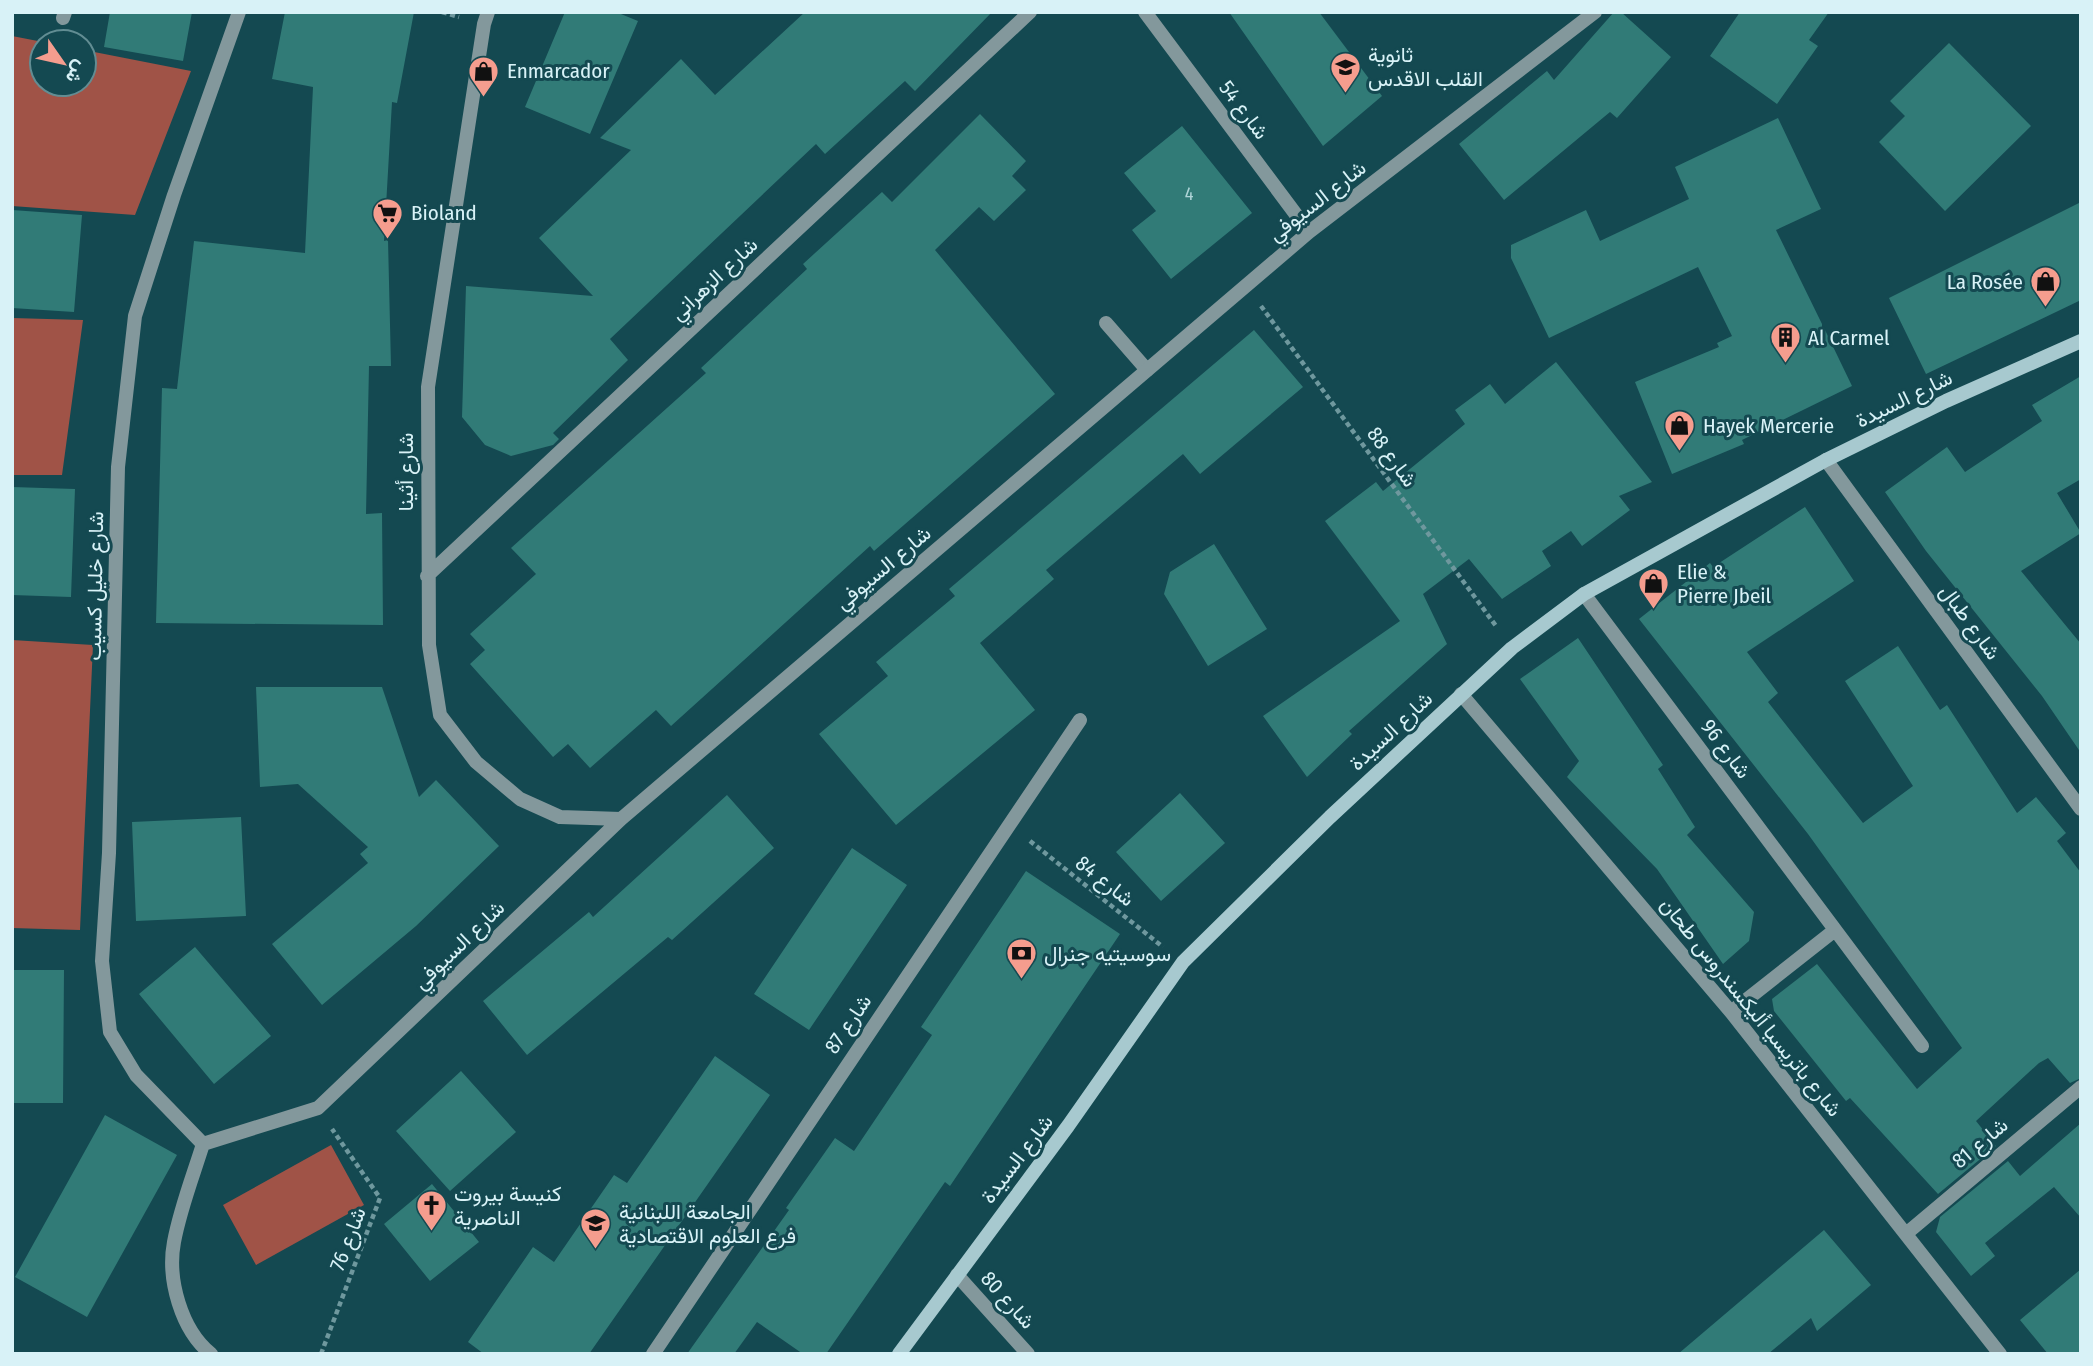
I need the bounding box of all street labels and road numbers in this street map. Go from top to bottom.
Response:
street label: شارع 54 [1213,75,1275,145]
street label: شارع السيوفي [1263,155,1374,250]
street label: شارع الزهراني [665,232,766,329]
street label: شارع السيدة [1851,364,1957,434]
street label: شارع 88 [1361,422,1423,493]
street label: شارع أثينا [393,433,420,511]
street label: شارع خليل كسيب [81,511,110,661]
street label: شارع السيوفي [830,520,939,619]
street label: شارع طبال [1933,579,2006,665]
street label: شارع السيدة [1344,686,1439,777]
street label: شارع 96 [1694,714,1757,784]
street label: شارع 84 [1070,850,1140,913]
street label: شارع باتريسيا أليكسندروس طحان [1654,892,1848,1123]
street label: شارع السيوفي [408,895,513,998]
street label: شارع 87 [819,989,878,1059]
street label: شارع السيدة [975,1109,1060,1209]
street label: شارع 81 [1947,1112,2014,1175]
street label: شارع 76 [324,1204,373,1275]
street label: شارع 80 [975,1266,1041,1335]

